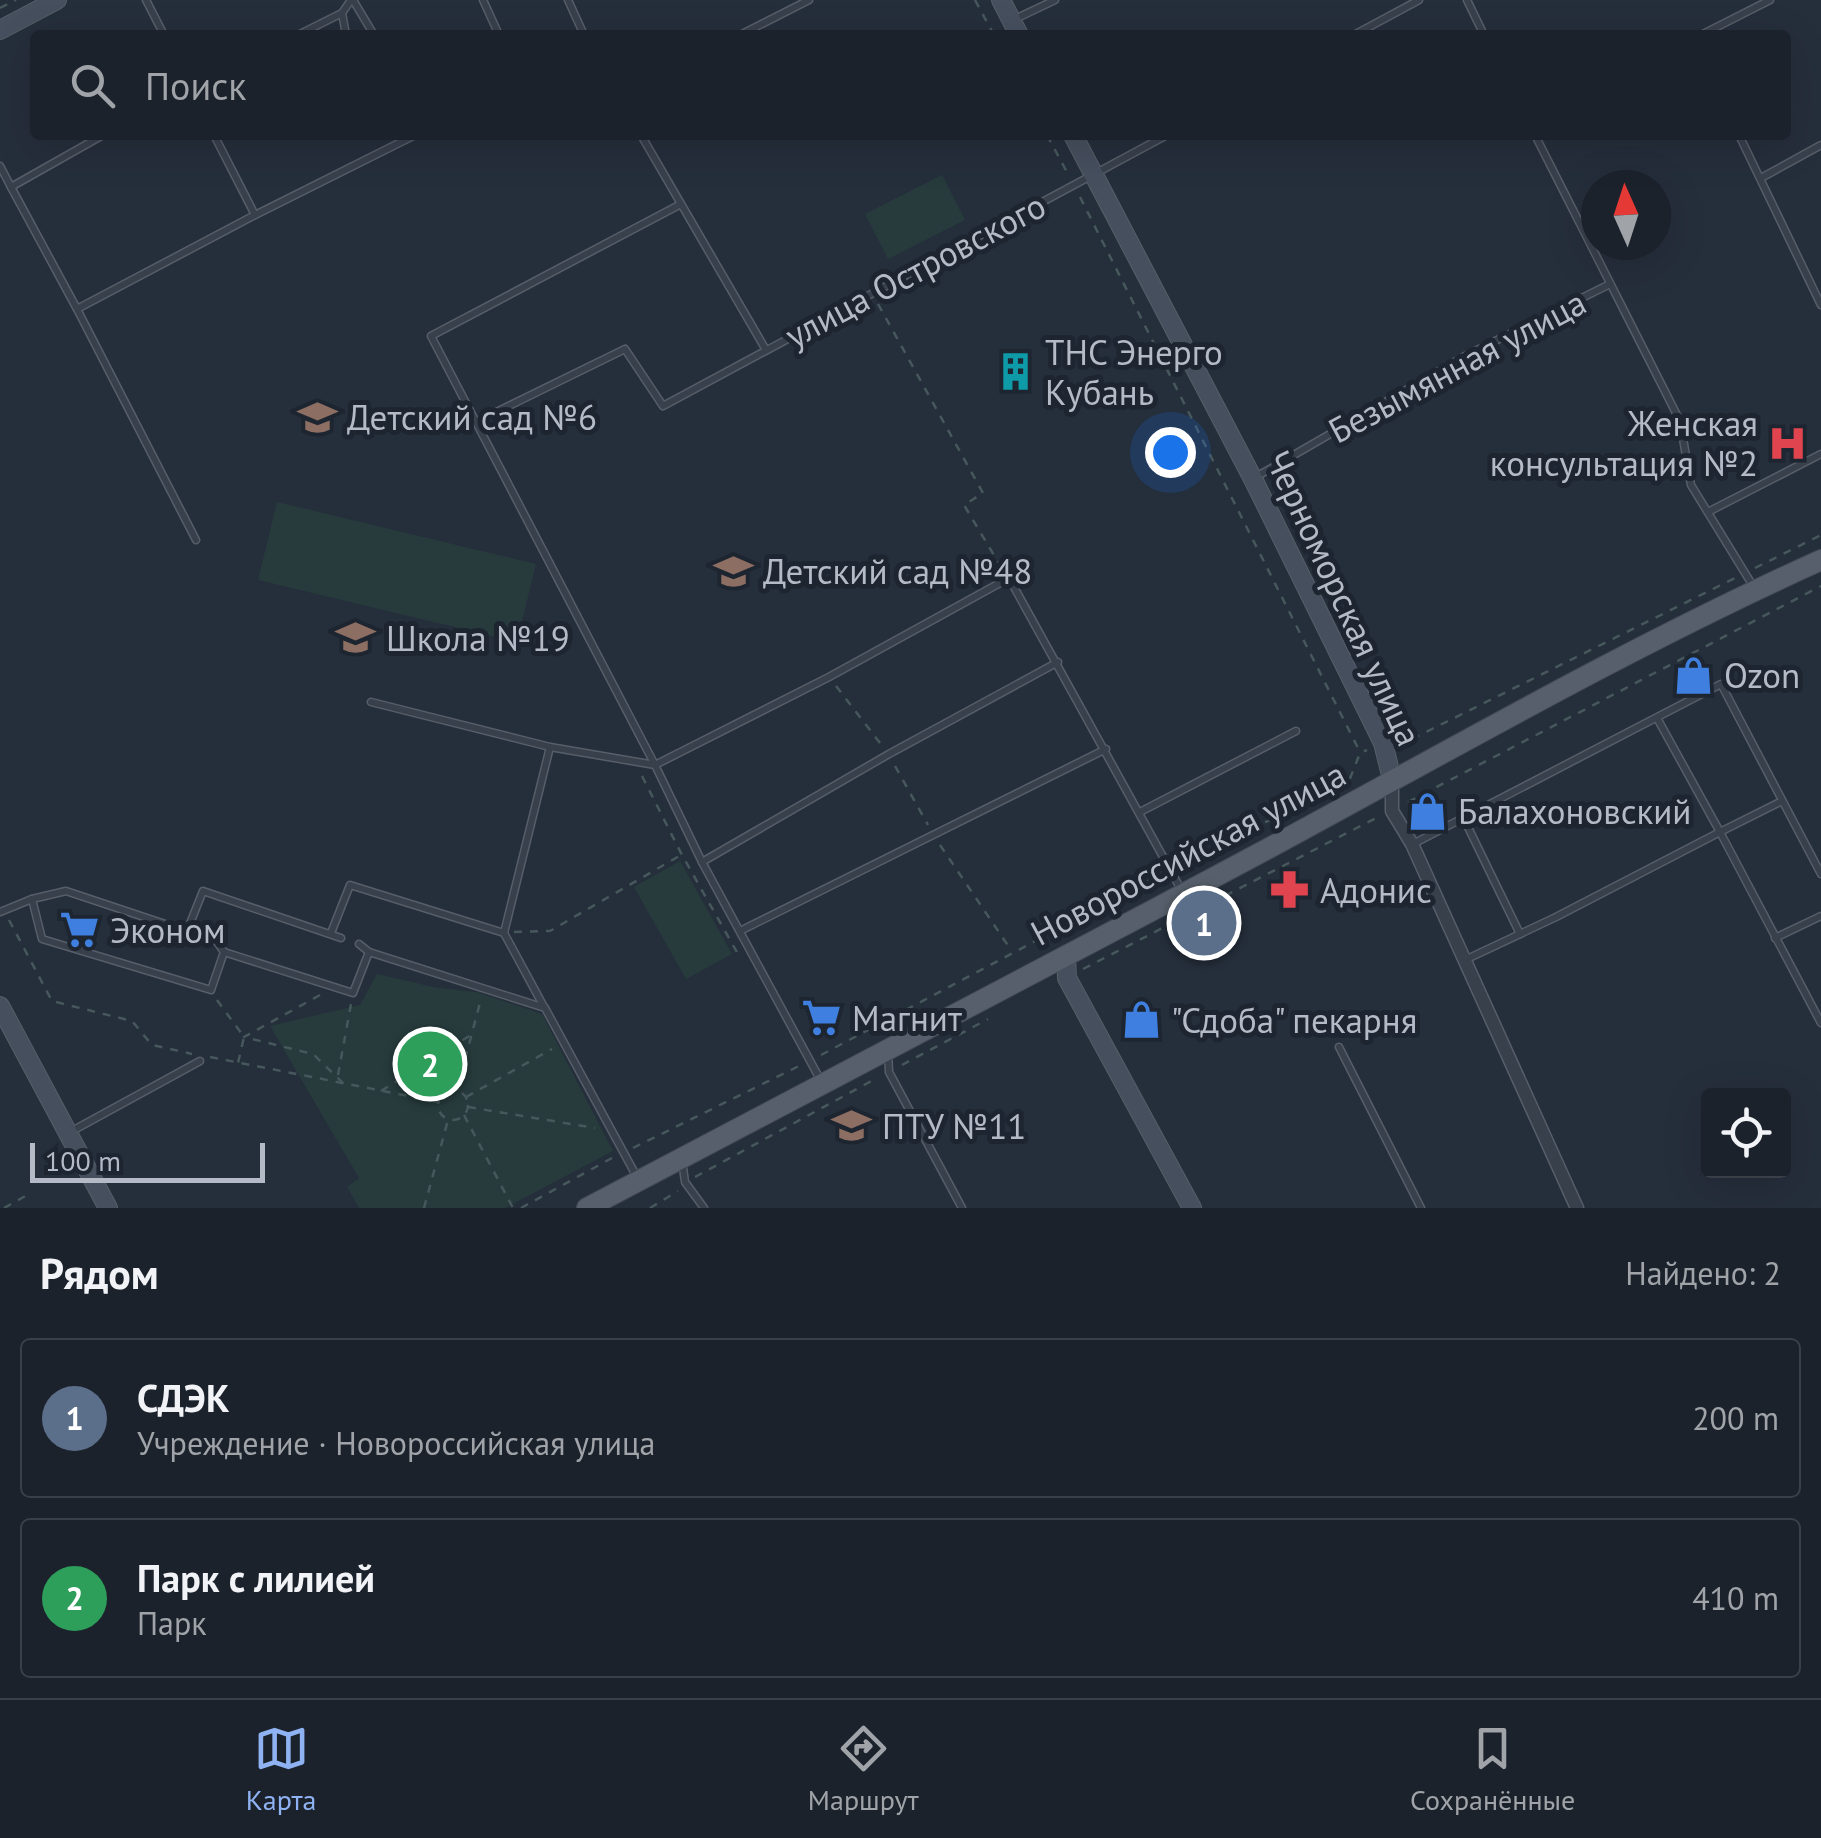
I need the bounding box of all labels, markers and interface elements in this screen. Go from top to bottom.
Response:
search box [30,30,1791,140]
icon: search [65,58,120,113]
text: Поиск [145,61,246,110]
north arrow [1581,170,1671,260]
street label: улица Островского [777,182,1053,358]
street label: Безымянная улица [1320,279,1594,453]
place label: ТНС Энерго Кубань [1045,329,1223,415]
building icon: ТНС Энерго Кубань [994,351,1036,393]
place label: Детский сад №6 [347,394,597,440]
school or university icon: Детский сад №6 [296,396,338,438]
place label: Женская консультация №2 [1490,400,1758,486]
hospital icon: Женская консультация №2 [1767,422,1809,464]
your location [1145,427,1196,478]
street label: Черноморская улица [1255,443,1433,753]
place label: Детский сад №48 [763,548,1032,594]
school or university icon: Детский сад №48 [712,550,754,592]
place label: Школа №19 [386,615,570,661]
school or university icon: Школа №19 [335,617,377,659]
place label: Ozon [1724,652,1800,698]
shop icon: Ozon [1673,654,1715,696]
street label: Новороссийская улица [1023,751,1353,955]
place label: Балахоновский [1458,788,1691,834]
shop icon: Балахоновский [1407,790,1449,832]
place label: Адонис [1320,867,1432,913]
pharmacy icon: Адонис [1269,869,1311,911]
pin: 1 [1172,886,1236,960]
place label: Эконом [110,907,226,953]
supermarket icon: Эконом [59,909,101,951]
place label: Магнит [852,995,962,1041]
supermarket icon: Магнит [801,997,843,1039]
place label: "Сдоба" пекарня [1171,997,1417,1043]
shop icon: "Сдоба" пекарня [1120,999,1162,1041]
pin: 2 [398,1026,462,1102]
map controls [1701,1088,1791,1178]
button: locate [1701,1088,1791,1178]
place label: ПТУ №11 [882,1103,1026,1149]
school or university icon: ПТУ №11 [831,1105,873,1147]
scale bar [30,1138,265,1182]
text: 100 m [45,1142,121,1179]
text: Рядом [40,1246,159,1301]
text: Найдено: 2 [1625,1252,1781,1294]
text: СДЭК [137,1373,229,1422]
text: 1 [65,1397,84,1439]
text: 200 m [1692,1397,1779,1439]
text: Учреждение · Новороссийская улица [137,1422,655,1464]
text: Парк с лилией [137,1553,375,1602]
text: 2 [65,1577,84,1619]
text: 410 m [1692,1577,1779,1619]
text: Парк [137,1602,207,1644]
tab: Карта [246,1721,316,1818]
tab: Маршрут [808,1721,919,1818]
tab: Сохранённые [1410,1721,1575,1818]

